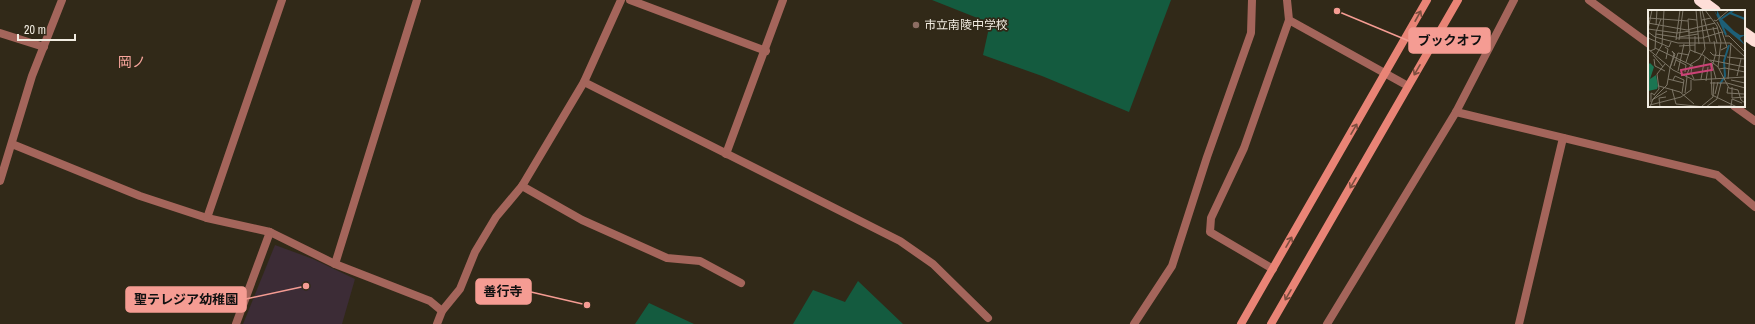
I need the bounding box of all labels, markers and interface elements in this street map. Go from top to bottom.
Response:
one-way arrow [1415,10,1423,22]
inset map [1648,10,1745,107]
scale bar [18,16,75,42]
place label: 市立南陵中学校 [924,17,1008,33]
marker: 市立南陵中学校 [911,20,921,30]
text: 20 m [24,22,46,38]
callout: ブックオフ [1409,28,1490,53]
text: ブックオフ [1417,32,1483,49]
district label: 岡ノ [118,53,146,71]
one-way arrow [1413,64,1421,76]
one-way arrow [1350,123,1358,135]
one-way arrow [1348,177,1356,189]
one-way arrow [1285,236,1293,248]
callout: 善行寺 [476,279,531,304]
text: 善行寺 [483,283,523,300]
callout: 聖テレジア幼稚園 [126,287,246,312]
one-way arrow [1283,289,1291,301]
text: 聖テレジア幼稚園 [134,291,238,308]

